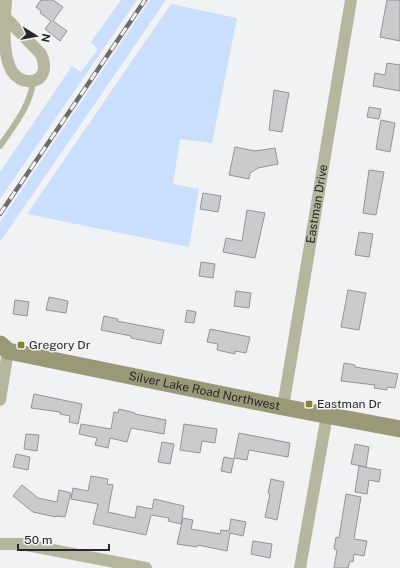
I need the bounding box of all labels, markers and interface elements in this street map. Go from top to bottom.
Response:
north arrow [16,16,56,56]
text: N [39,33,53,43]
street label: Eastman Drive [303,163,330,245]
place label: Gregory Dr [29,338,91,352]
marker: Gregory Dr [16,340,26,350]
street label: Silver Lake Road Northwest [127,369,282,413]
place label: Eastman Dr [317,397,382,411]
marker: Eastman Dr [304,399,314,409]
scale bar [18,526,109,552]
text: 50 m [24,533,52,547]

